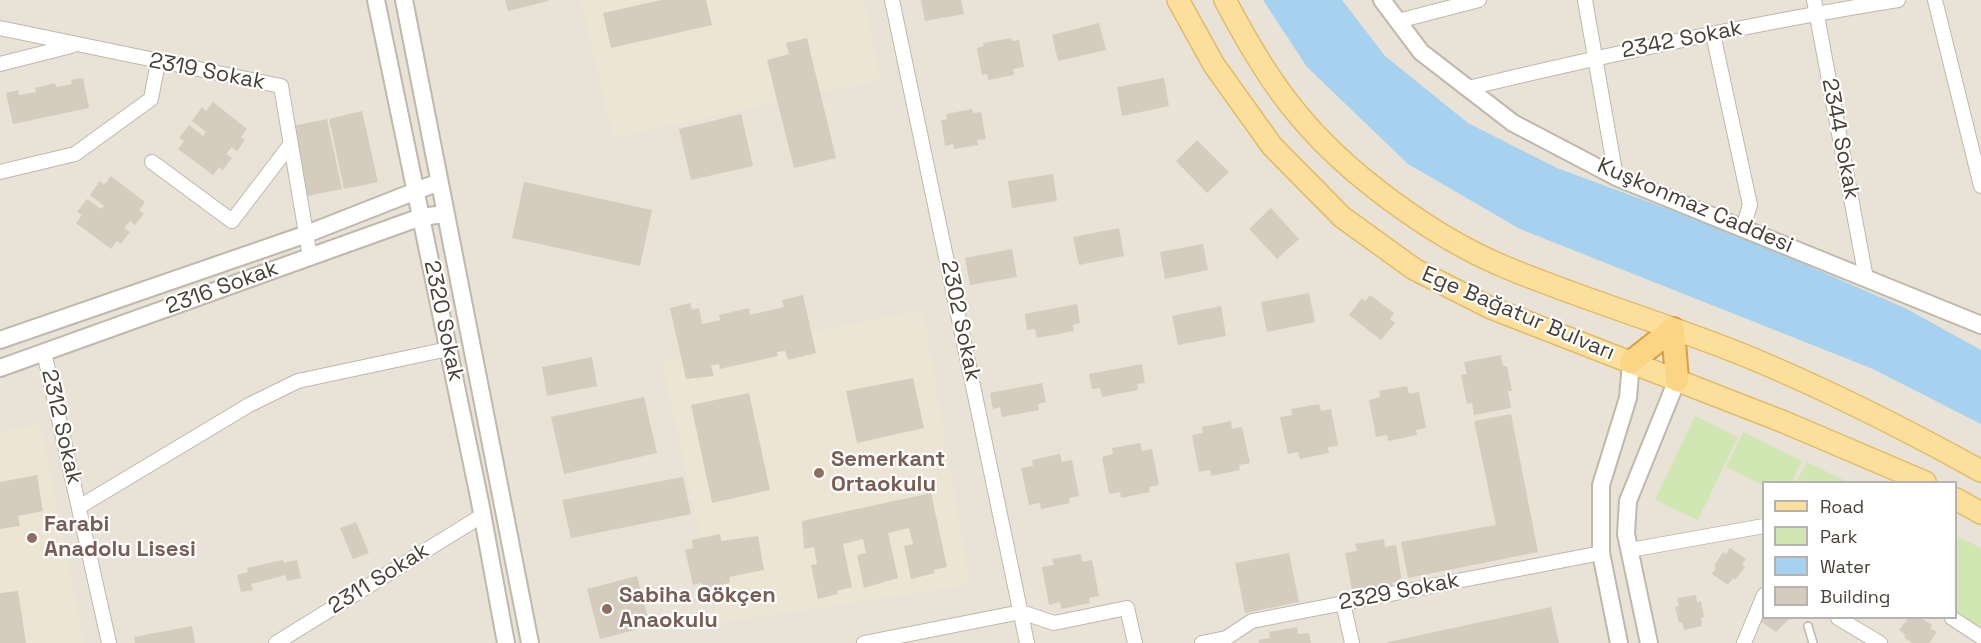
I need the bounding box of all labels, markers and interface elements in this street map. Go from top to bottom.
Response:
street label: 2342 Sokak [1619,15,1745,65]
street label: 2319 Sokak [147,48,267,96]
street label: 2344 Sokak [1815,76,1865,202]
street label: Kuşkonmaz Caddesi [1593,153,1797,259]
street label: 2316 Sokak [162,255,282,321]
street label: 2320 Sokak [417,258,469,384]
street label: 2302 Sokak [934,258,986,384]
street label: Ege Bağatur Bulvarı [1418,261,1618,367]
street label: 2312 Sokak [35,367,87,487]
place label: Semerkant Ortaokulu [831,447,945,499]
marker: Semerkant Ortaokulu [812,466,826,480]
legend [1762,481,1957,619]
text: Road [1820,495,1864,518]
place label: Farabi Anadolu Lisesi [44,512,196,564]
text: Park [1820,525,1857,548]
marker: Farabi Anadolu Lisesi [25,531,39,545]
street label: 2311 Sokak [324,538,434,620]
text: Water [1820,555,1871,578]
street label: 2329 Sokak [1337,567,1461,617]
place label: Sabiha Gökçen Anaokulu [619,583,776,634]
text: Building [1820,585,1890,608]
marker: Sabiha Gökçen Anaokulu [600,602,614,616]

